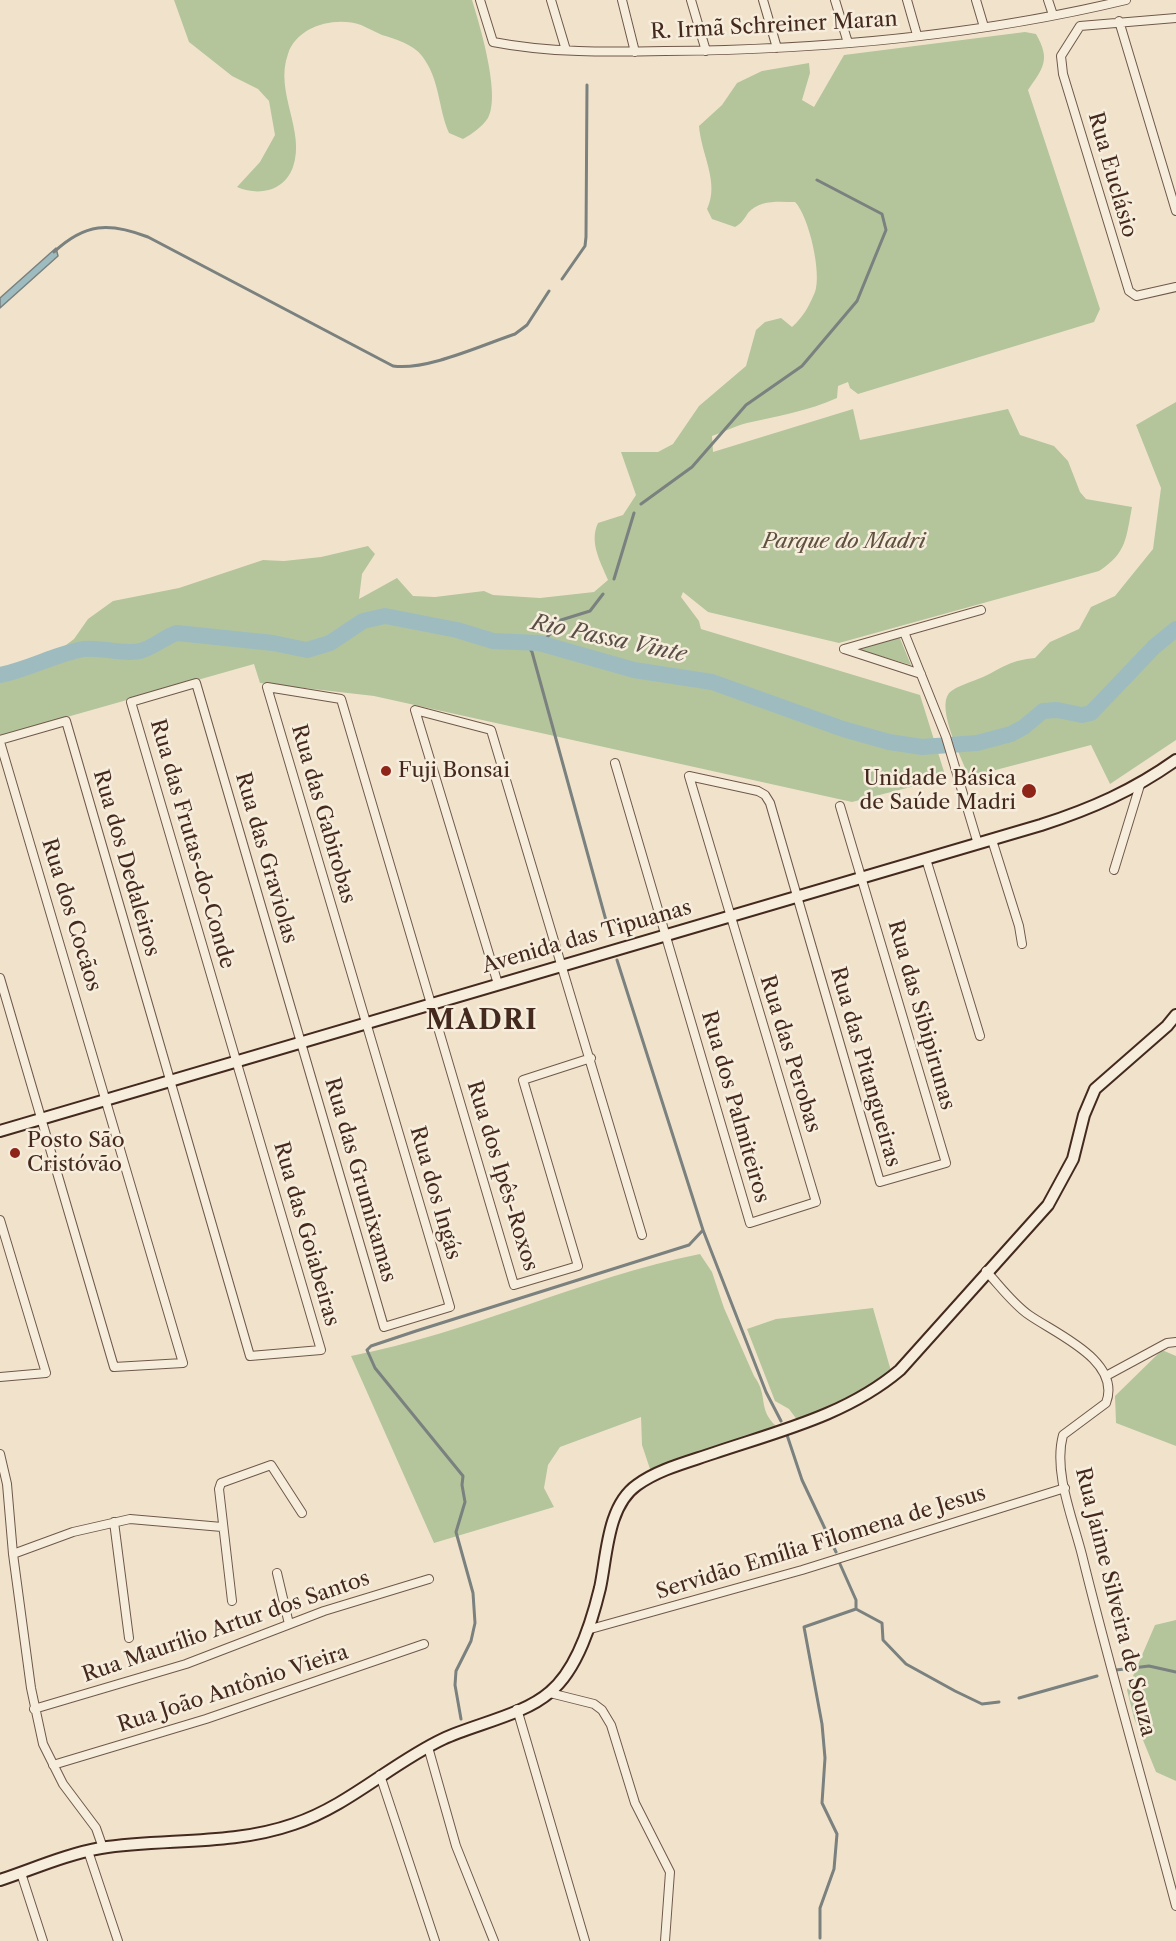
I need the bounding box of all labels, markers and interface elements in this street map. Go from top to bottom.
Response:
street label: R. Irmã Schreiner Maran [650,7,898,45]
street label: Rua Euclásio [1082,109,1142,241]
park label: Parque do Madri [762,529,926,555]
water label: Rio Passa Vinte [529,610,689,668]
street label: Rua das Frutas-do-Conde [144,716,240,972]
street label: Rua das Gabirobas [285,722,361,906]
place label: Fuji Bonsai [398,758,510,784]
marker: Fuji Bonsai [379,764,393,778]
place label: Unidade Básica de Saúde Madri [859,766,1016,816]
street label: Rua dos Dedaleiros [87,767,165,959]
street label: Rua das Graviolas [230,770,302,946]
marker: Unidade Básica de Saúde Madri [1020,782,1038,800]
street label: Rua dos Cocãos [36,836,106,994]
street label: Avenida das Tipuanas [479,895,695,979]
street label: Rua das Sibipirunas [882,917,960,1113]
street label: Rua das Pitangueiras [824,964,906,1170]
street label: Rua das Perobas [754,972,826,1136]
district label: MADRI [426,1005,538,1037]
street label: Rua dos Palmiteiros [696,1008,774,1206]
street label: Rua das Grumixamas [319,1075,401,1285]
street label: Rua dos Ipês-Roxos [461,1078,543,1274]
street label: Rua dos Ingás [404,1123,466,1263]
place label: Posto São Cristóvão [27,1128,125,1178]
street label: Rua das Goiabeiras [268,1139,344,1329]
marker: Posto São Cristóvão [8,1146,22,1160]
street label: Rua Jaime Silveira de Souza [1069,1465,1161,1739]
street label: Servidão Emília Filomena de Jesus [653,1481,989,1605]
street label: Rua Maurílio Artur dos Santos [79,1566,373,1688]
street label: Rua João Antônio Vieira [114,1640,352,1738]

